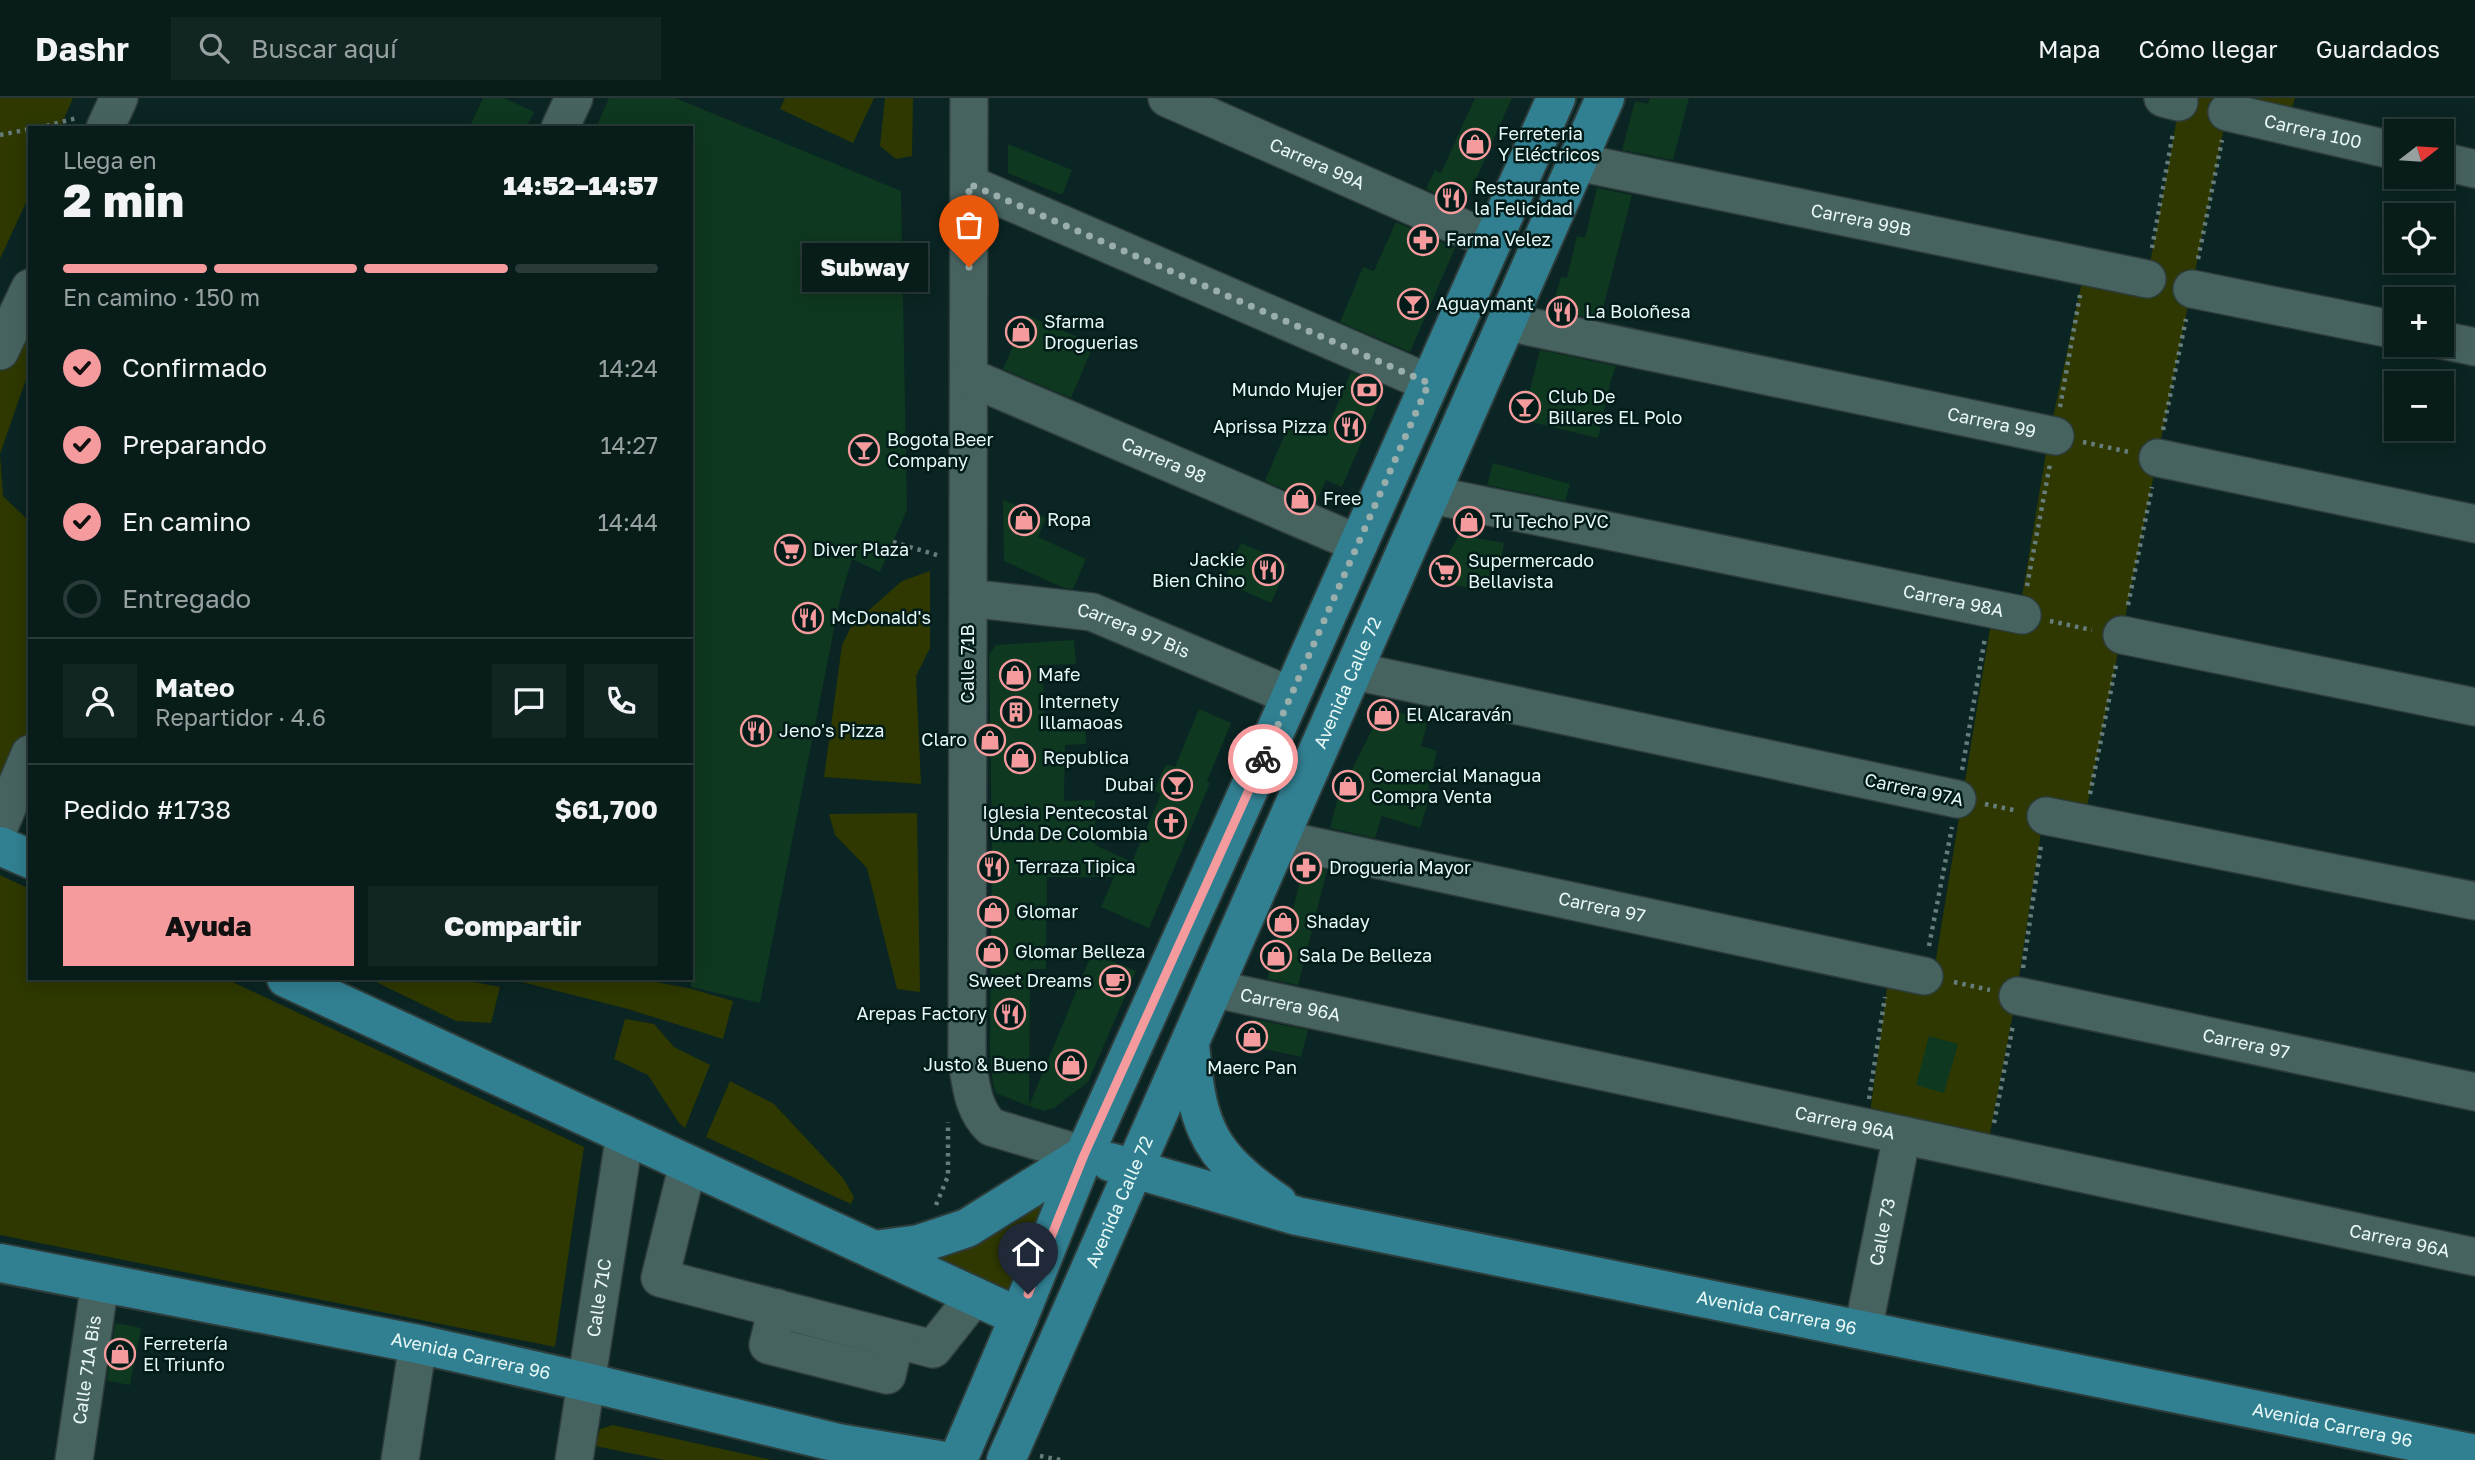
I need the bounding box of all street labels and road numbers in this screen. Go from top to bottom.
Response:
street label: Carrera 100 [2262,109,2364,153]
street label: Carrera 99A [1266,133,1369,194]
street label: Carrera 99B [1809,198,1914,240]
street label: Carrera 99 [1946,402,2038,442]
street label: Carrera 98 [1119,432,1210,487]
street label: Carrera 98A [1901,579,2006,621]
street label: Carrera 97 Bis [1076,598,1193,662]
street label: Avenida Calle 72 [1308,613,1385,752]
street label: Calle 71B [956,624,978,704]
street label: Carrera 97A [1863,768,1966,810]
street label: Carrera 97 [1556,886,1648,926]
street label: Carrera 96A [1238,983,1343,1025]
street label: Carrera 97 [2201,1023,2292,1063]
street label: Carrera 96A [1793,1101,1897,1143]
street label: Avenida Calle 72 [1080,1132,1157,1271]
street label: Calle 73 [1864,1196,1899,1268]
street label: Carrera 96A [2347,1219,2452,1261]
street label: Calle 71C [581,1257,615,1339]
street label: Avenida Carrera 96 [1695,1285,1859,1339]
street label: Calle 71A Bis [67,1314,105,1426]
street label: Avenida Carrera 96 [389,1327,553,1384]
street label: Avenida Carrera 96 [2251,1397,2415,1451]

